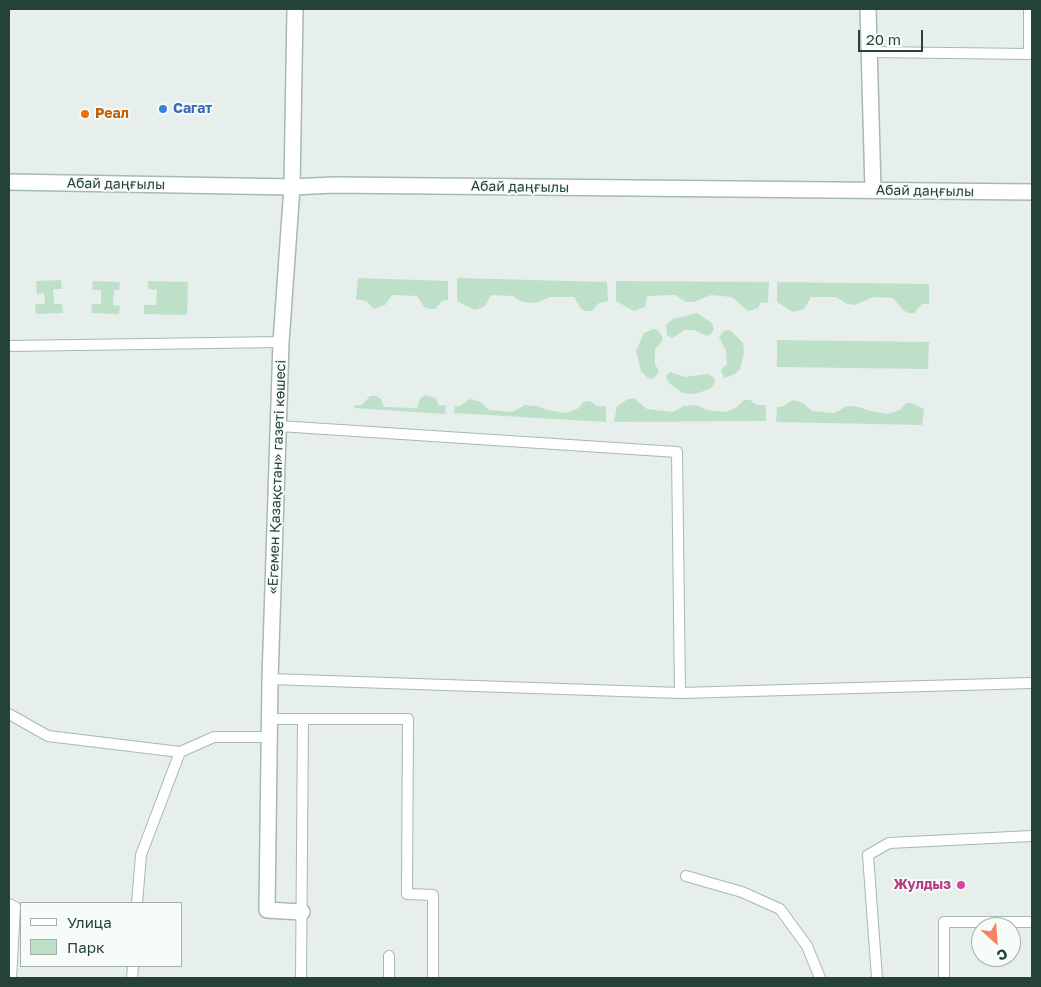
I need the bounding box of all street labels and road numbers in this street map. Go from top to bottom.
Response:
street label: Абай даңғылы [67,175,165,193]
street label: Абай даңғылы [471,178,569,196]
street label: Абай даңғылы [876,182,974,200]
street label: «Егемен Қазақстан» газеті көшесі [265,360,289,594]

